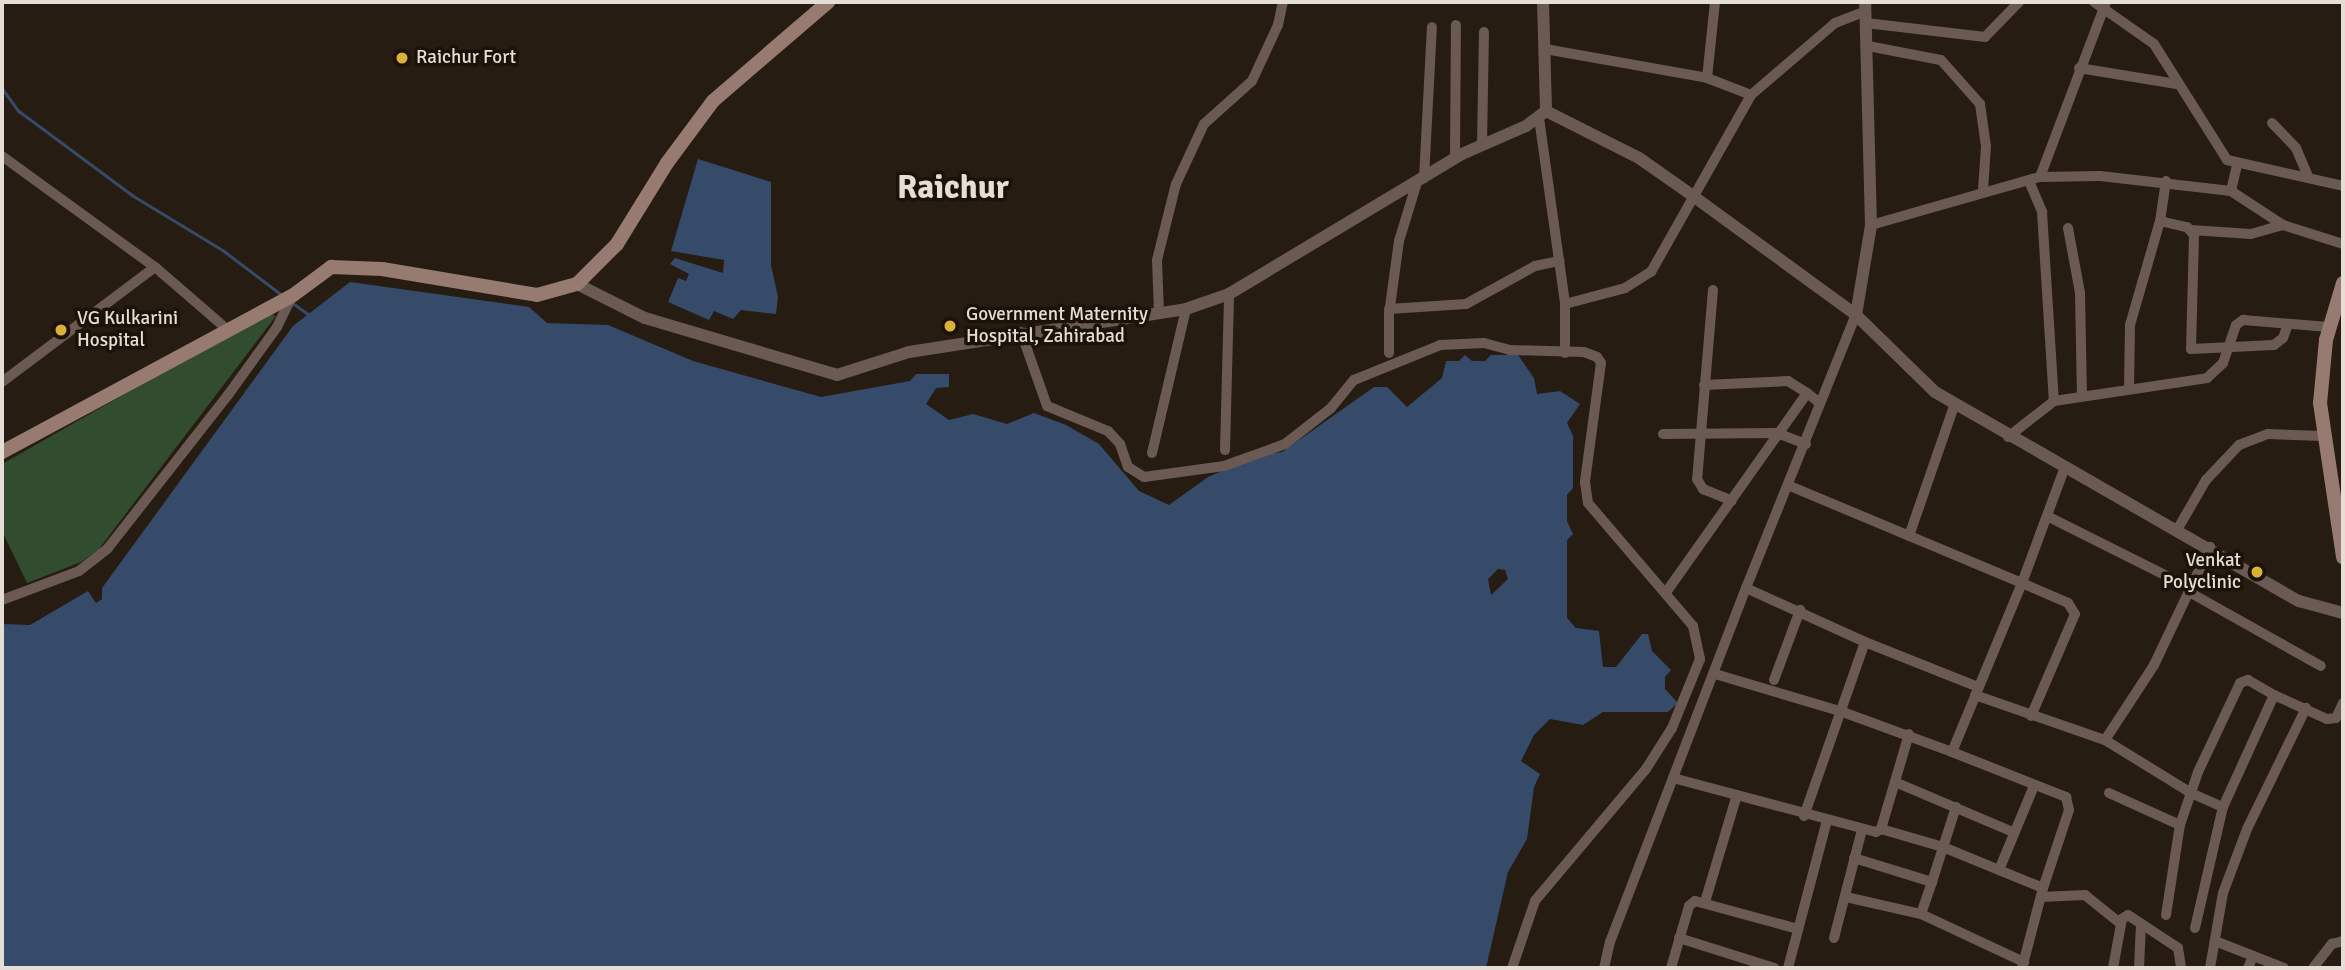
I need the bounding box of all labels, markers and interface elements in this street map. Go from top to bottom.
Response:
place label: Raichur Fort [416,47,516,69]
marker: Raichur Fort [394,50,410,66]
district label: Raichur [897,168,1009,208]
place label: Government Maternity Hospital, Zahirabad [966,304,1148,348]
place label: VG Kulkarini Hospital [77,308,178,352]
marker: Government Maternity Hospital, Zahirabad [940,316,960,336]
marker: VG Kulkarini Hospital [51,320,71,340]
place label: Venkat Polyclinic [2163,550,2241,594]
marker: Venkat Polyclinic [2247,562,2267,582]

